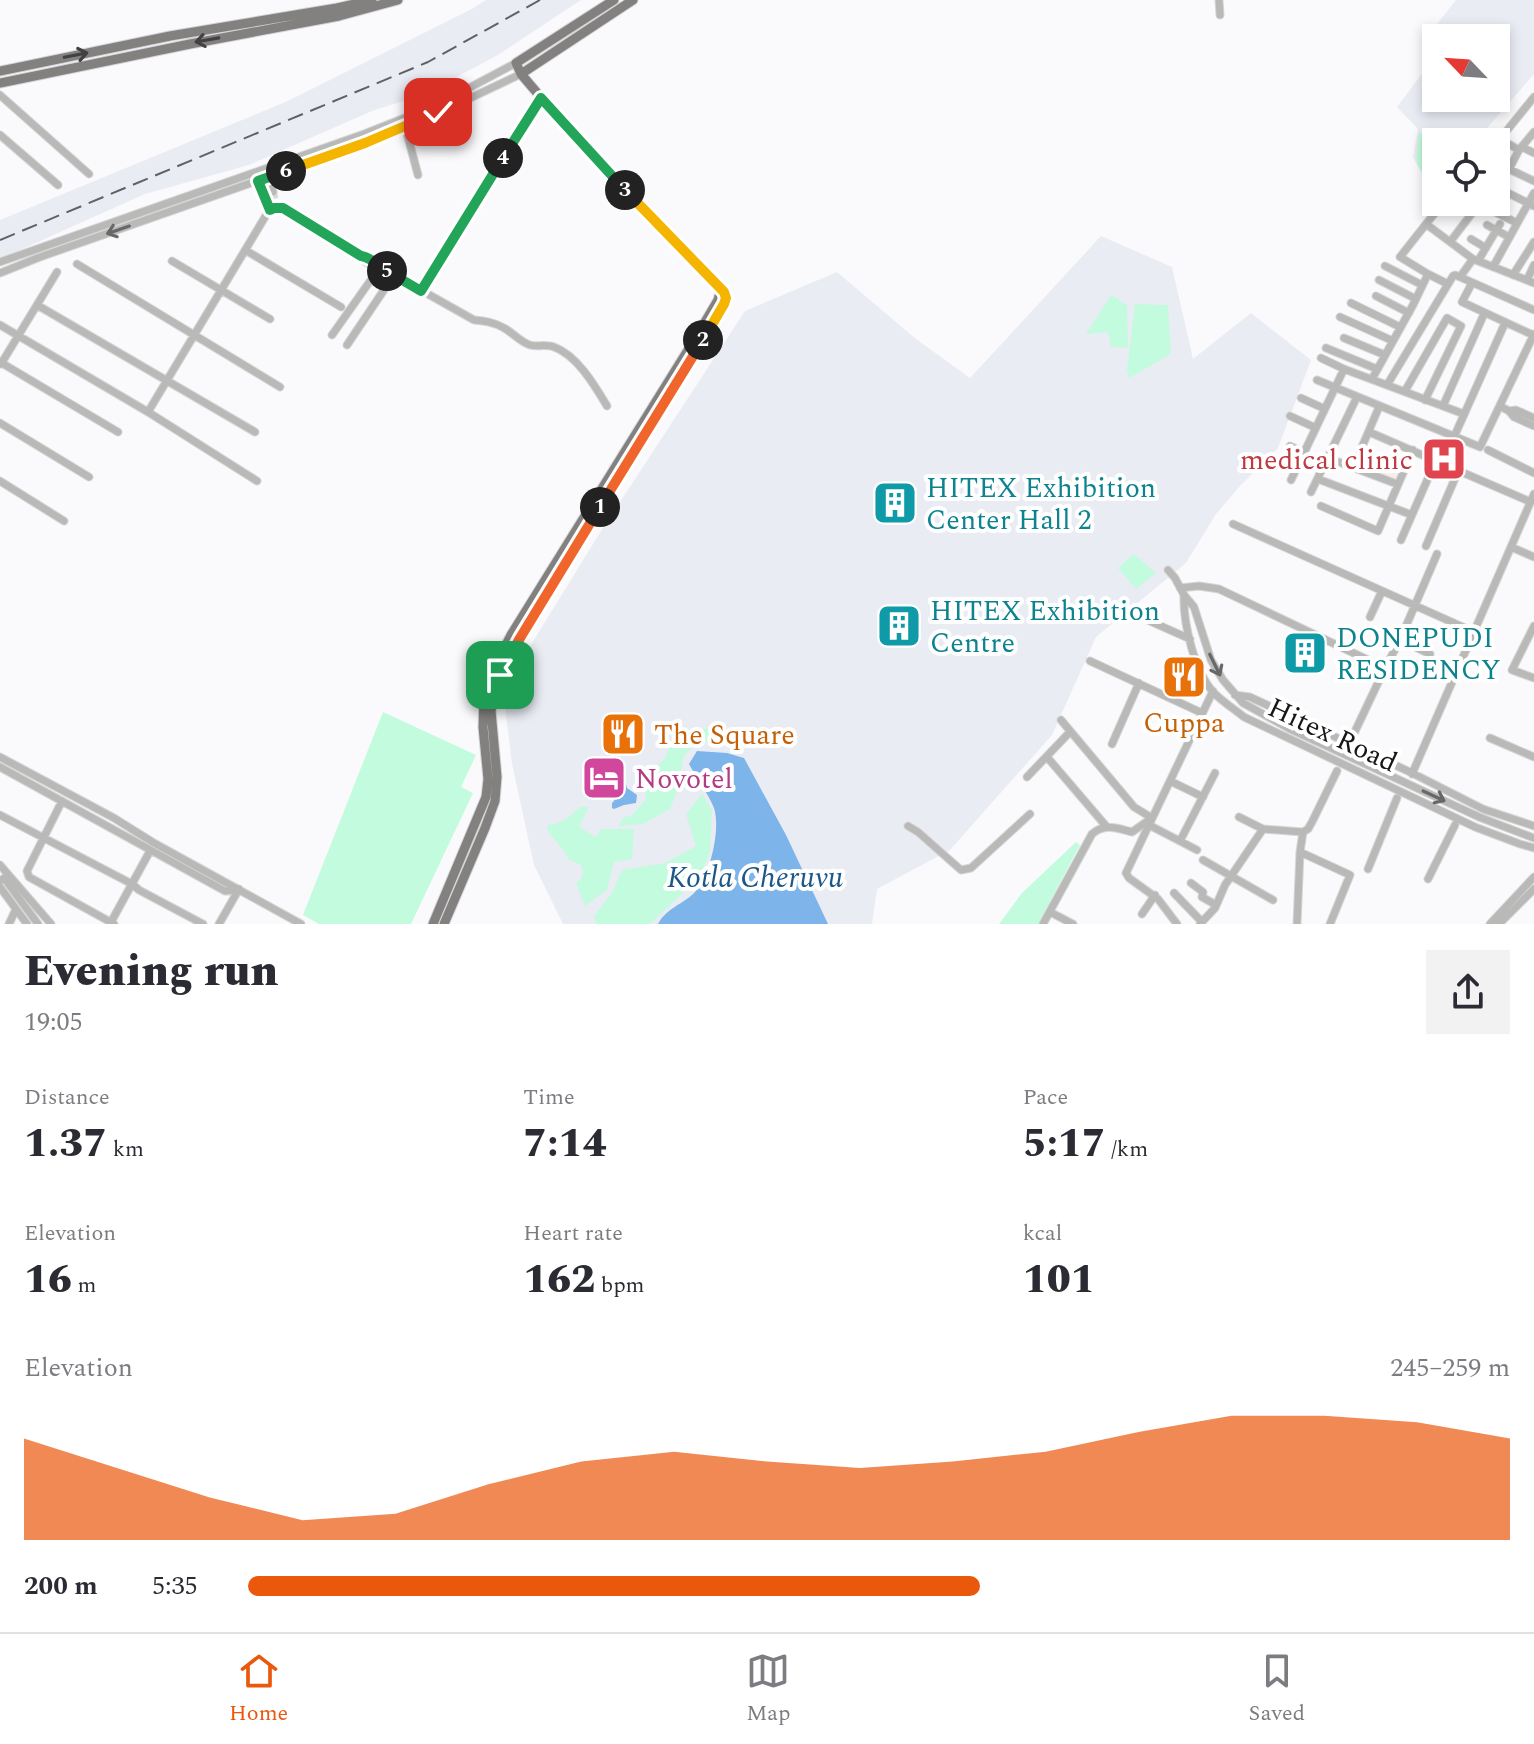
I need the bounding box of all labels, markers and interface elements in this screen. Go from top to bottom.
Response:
north arrow [1422,24,1510,112]
map controls [1422,24,1510,216]
one-way arrow [195,34,220,49]
one-way arrow [63,47,89,62]
pin [404,78,472,146]
icon: check [416,90,460,134]
button: locate [1422,128,1510,216]
pin: 4 [483,138,523,178]
text: 4 [497,141,509,174]
pin: 6 [266,151,306,191]
text: 6 [280,154,292,187]
pin: 3 [605,170,645,210]
text: 3 [619,173,631,206]
one-way arrow [106,223,131,238]
pin: 5 [367,251,407,291]
text: 5 [381,254,393,287]
pin: 2 [683,320,723,360]
text: 2 [697,323,709,356]
hospital icon: medical clinic [1420,435,1468,483]
place label: medical clinic [1240,439,1413,482]
place label: HITEX Exhibition Center Hall 2 [926,467,1156,542]
building icon: HITEX Exhibition Center Hall 2 [871,479,919,527]
pin: 1 [580,487,620,527]
text: 1 [594,490,606,523]
place label: HITEX Exhibition Centre [930,590,1160,665]
building icon: HITEX Exhibition Centre [875,602,923,650]
place label: DONEPUDI RESIDENCY [1336,617,1501,692]
building icon: DONEPUDI RESIDENCY [1281,629,1329,677]
pin [466,641,534,709]
icon: arrive [478,653,522,697]
restaurant icon: Cuppa [1160,653,1208,701]
one-way arrow [1208,653,1223,677]
street label: Hitex Road [1260,687,1404,784]
place label: Cuppa [1143,702,1225,745]
restaurant icon: The Square [599,710,647,758]
place label: The Square [654,714,795,757]
hotel icon: Novotel [580,754,628,802]
place label: Novotel [635,758,733,801]
one-way arrow [1422,789,1446,804]
water label: Kotla Cheruvu [667,855,843,901]
text: Evening run [24,938,279,1005]
button: share [1426,950,1510,1034]
text: 19:05 [24,1002,83,1042]
text: Distance [24,1081,110,1114]
text: Time [523,1081,575,1114]
text: Pace [1023,1081,1068,1114]
text: 1.37 [24,1114,107,1175]
text: 7:14 [523,1114,607,1175]
text: 5:17 [1023,1114,1106,1175]
text: km [107,1133,144,1166]
text: /km [1106,1133,1148,1166]
text: Elevation [24,1217,116,1250]
text: Heart rate [523,1217,623,1250]
text: kcal [1023,1217,1062,1250]
text: 16 [24,1250,72,1311]
text: 162 [523,1250,595,1311]
text: 101 [1023,1250,1095,1311]
text: m [72,1269,96,1302]
text: bpm [595,1269,645,1302]
text: Elevation [24,1348,133,1388]
text: 245–259 m [1390,1348,1510,1388]
text: 200 m [24,1566,98,1606]
text: 5:35 [152,1566,198,1606]
tab: Home [229,1649,288,1730]
tab: Map [746,1649,791,1730]
tab: Saved [1249,1649,1305,1730]

